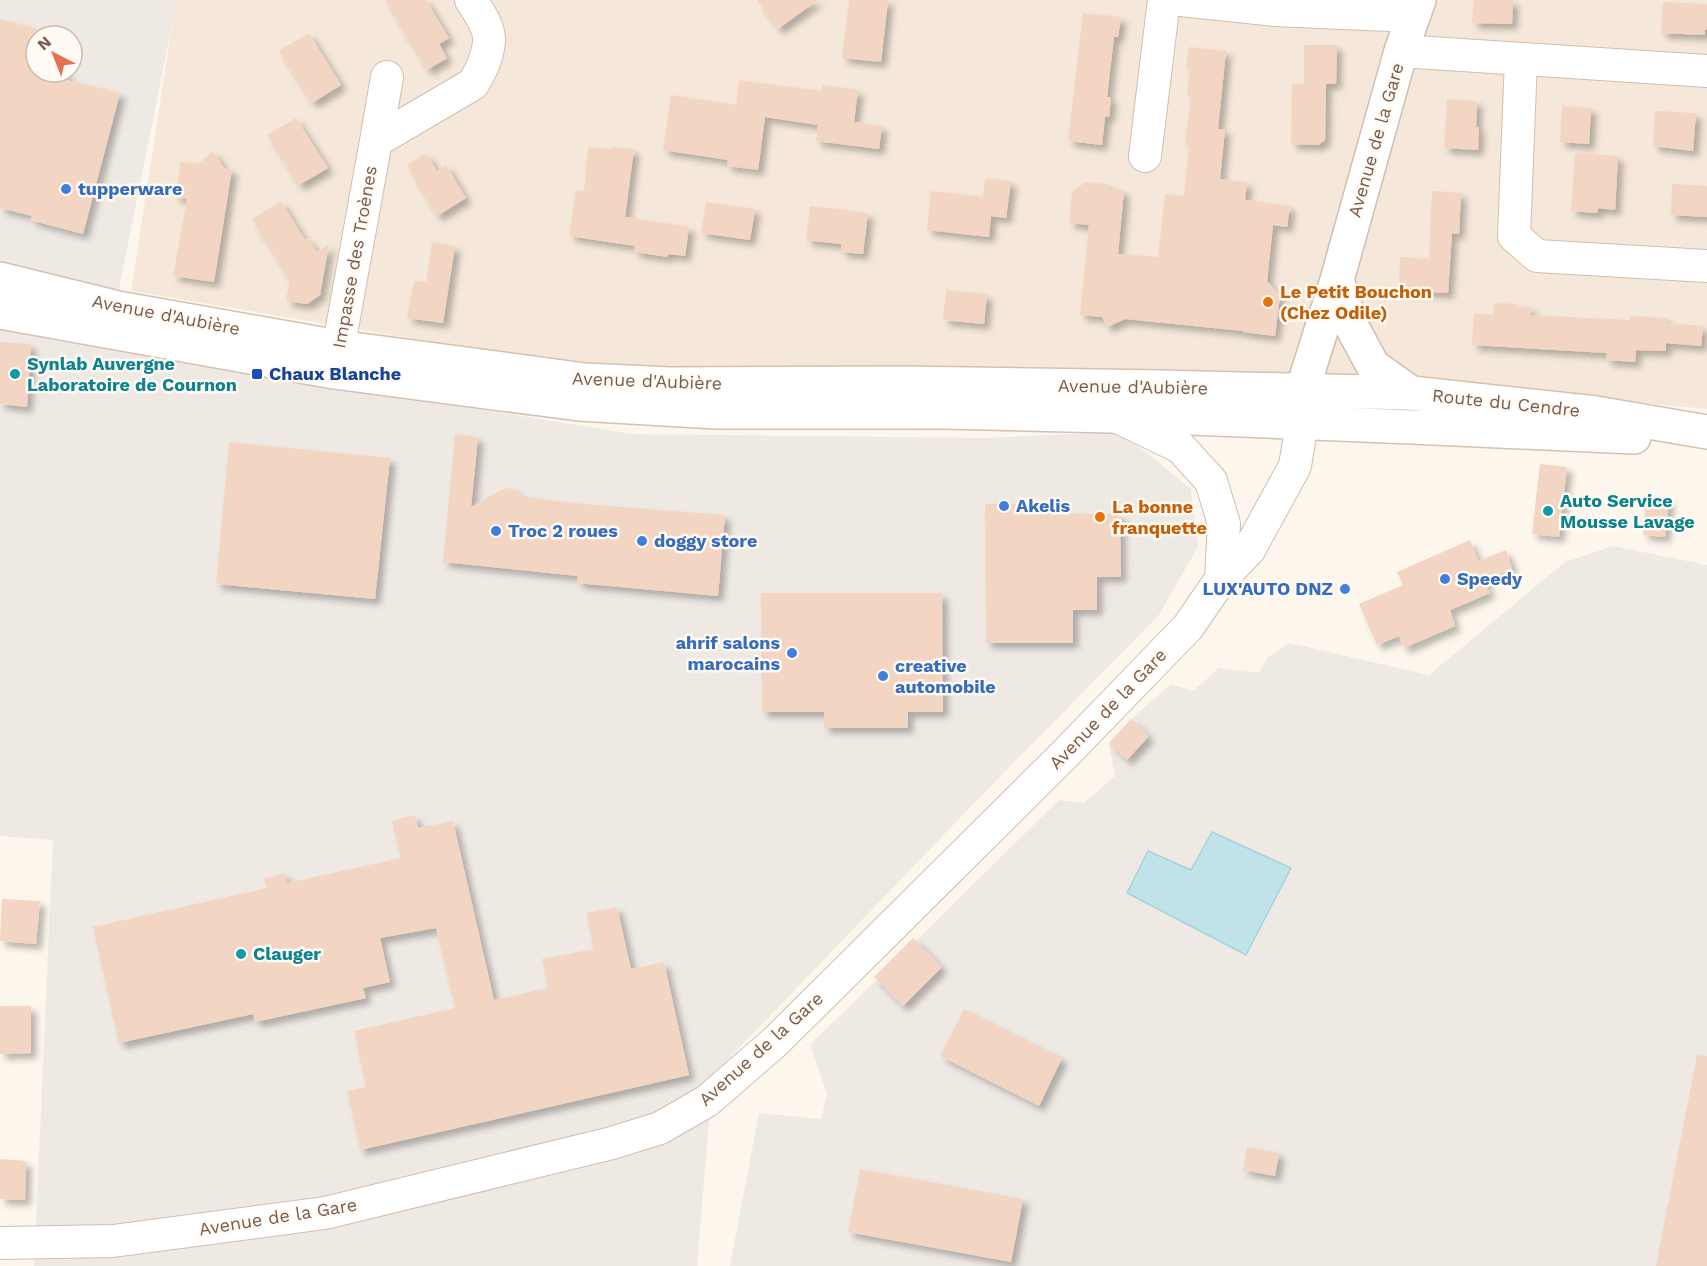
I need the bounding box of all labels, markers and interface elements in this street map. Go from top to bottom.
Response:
north arrow [24,24,84,84]
text: N [34,32,55,54]
street label: Avenue de la Gare [1343,60,1408,220]
street label: Impasse des Troènes [328,164,381,350]
place label: tupperware [78,178,182,199]
marker: tupperware [59,182,73,196]
place label: Le Petit Bouchon (Chez Odile) [1280,281,1432,323]
street label: Avenue d'Aubière [90,290,242,339]
marker: Le Petit Bouchon (Chez Odile) [1261,295,1275,309]
place label: Synlab Auvergne Laboratoire de Cournon [27,353,237,395]
place label: Chaux Blanche [269,363,401,384]
marker: Synlab Auvergne Laboratoire de Cournon [8,367,22,381]
marker: Chaux Blanche [250,367,264,381]
street label: Avenue d'Aubière [572,367,722,394]
street label: Avenue d'Aubière [1058,375,1208,398]
street label: Route du Cendre [1431,384,1581,421]
place label: Auto Service Mousse Lavage [1560,490,1695,532]
place label: Akelis [1016,495,1070,516]
place label: La bonne franquette [1112,496,1207,538]
marker: Akelis [997,499,1011,513]
marker: Auto Service Mousse Lavage [1541,504,1555,518]
marker: La bonne franquette [1093,510,1107,524]
place label: Troc 2 roues [508,520,618,541]
marker: Troc 2 roues [489,524,503,538]
place label: doggy store [654,530,757,551]
marker: doggy store [635,534,649,548]
place label: Speedy [1457,568,1523,589]
marker: Speedy [1438,572,1452,586]
place label: LUX'AUTO DNZ [1202,578,1333,599]
marker: LUX'AUTO DNZ [1338,582,1352,596]
place label: ahrif salons marocains [676,632,780,674]
street label: Avenue de la Gare [1045,644,1171,773]
marker: ahrif salons marocains [785,646,799,660]
place label: creative automobile [895,655,996,697]
marker: creative automobile [876,669,890,683]
place label: Clauger [253,943,321,964]
marker: Clauger [234,947,248,961]
street label: Avenue de la Gare [694,987,827,1110]
street label: Avenue de la Gare [197,1194,358,1239]

